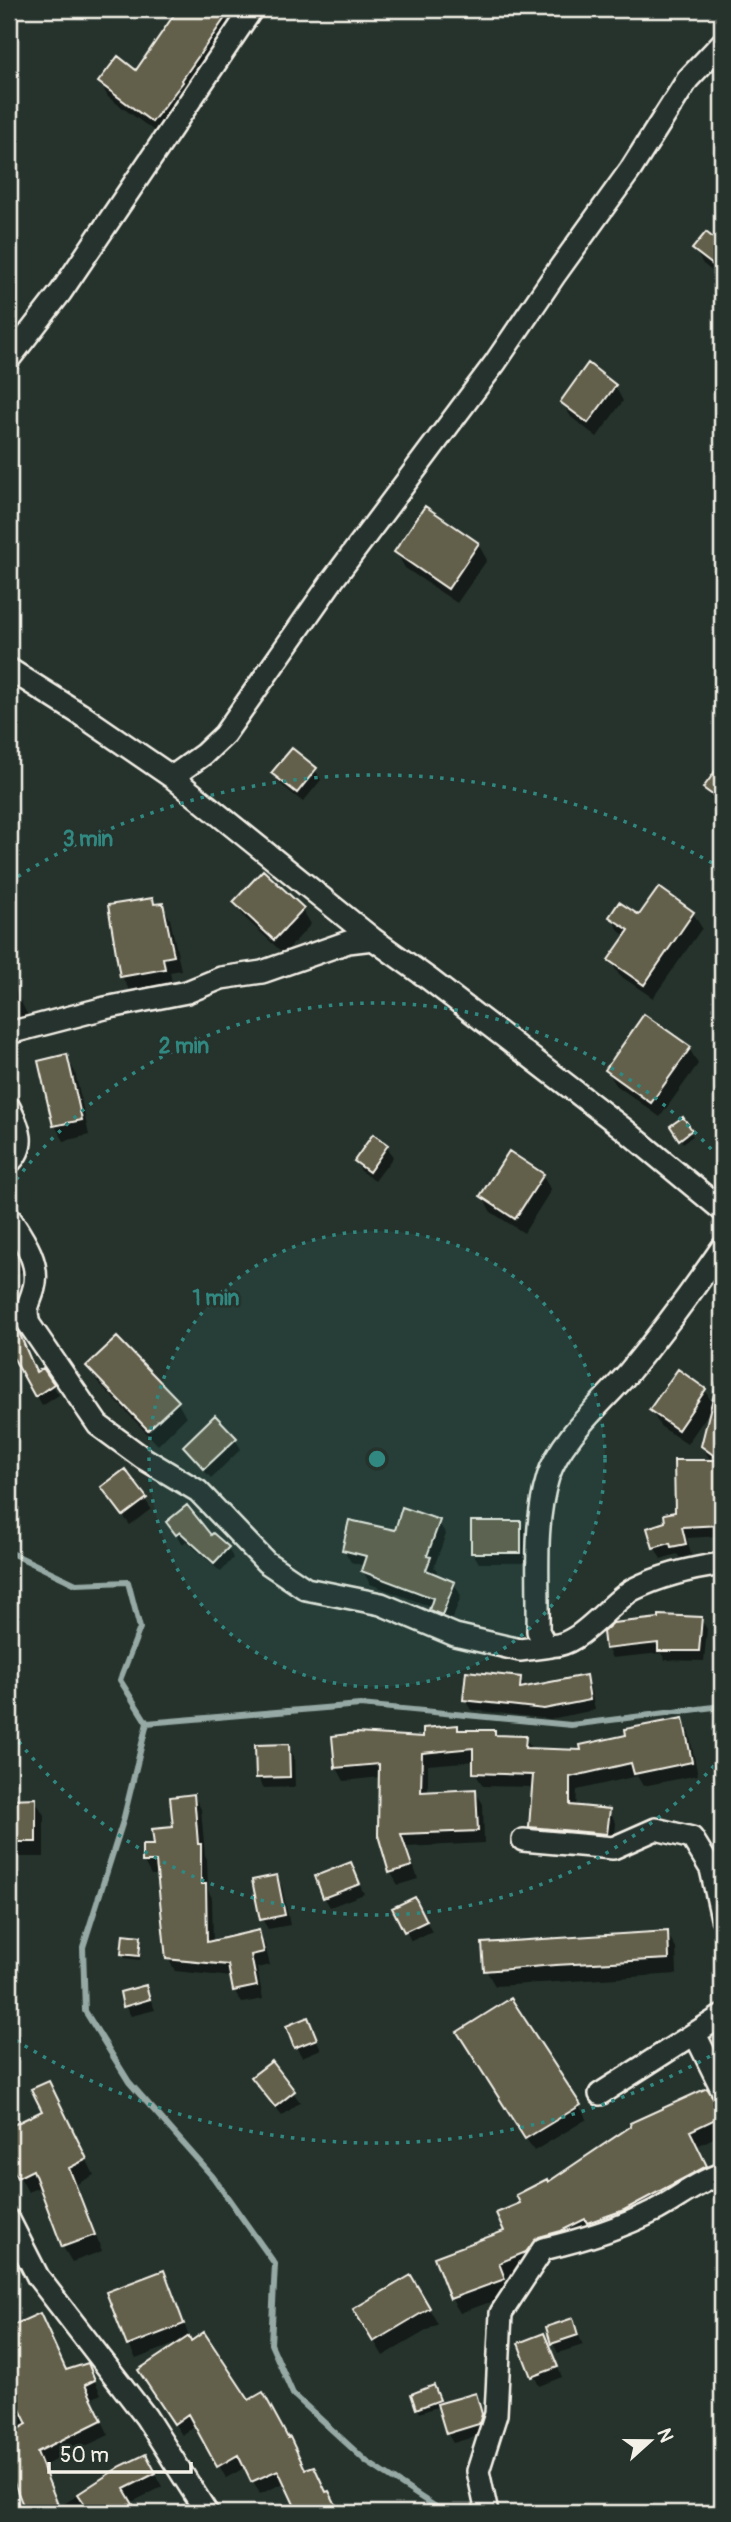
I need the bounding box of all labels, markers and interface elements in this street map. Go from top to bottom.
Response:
text: 3 min [63,826,113,853]
text: 2 min [159,1033,209,1060]
text: 1 min [193,1285,240,1312]
centre of rings [365,1447,389,1471]
north arrow [616,2406,686,2476]
text: N [651,2425,678,2446]
scale bar [49,2431,191,2475]
text: 50 m [60,2442,109,2469]

